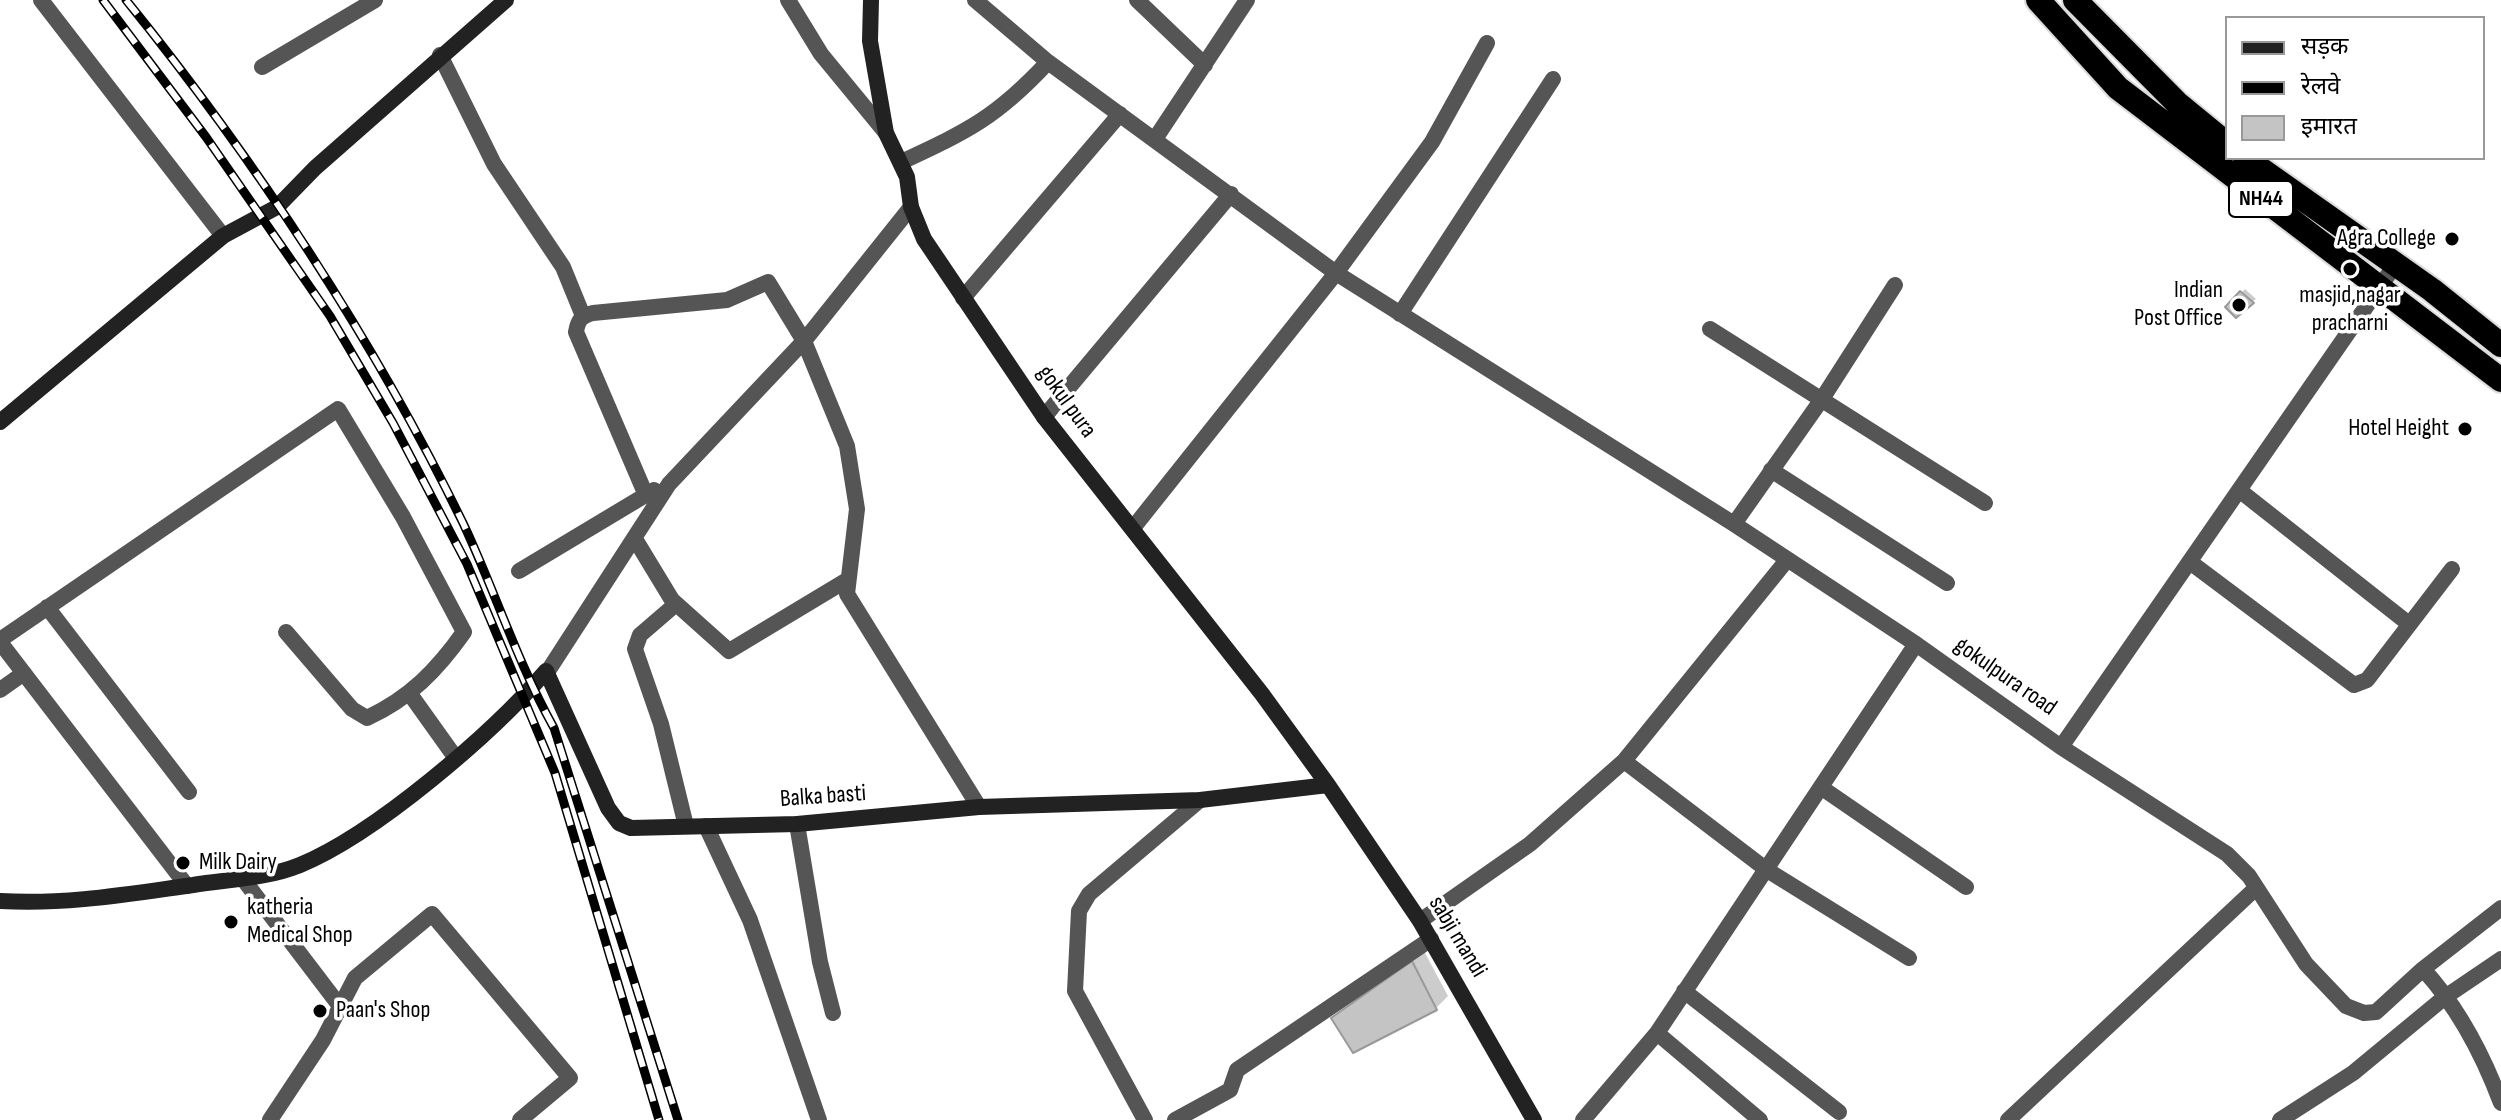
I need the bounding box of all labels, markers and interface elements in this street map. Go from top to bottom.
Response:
legend [2225,16,2485,160]
text: सड़क [2301,32,2349,61]
text: रेलवे [2301,72,2340,101]
text: इमारत [2301,112,2357,141]
road number: NH44 [2229,181,2293,217]
place label: Agra College [2337,225,2436,253]
marker: Agra College [2443,230,2461,248]
marker: masjid,nagar pracharni [2341,260,2359,278]
place label: Indian Post Office [2134,277,2223,333]
place label: masjid,nagar pracharni [2299,282,2401,338]
marker: Indian Post Office [2230,296,2248,314]
street label: gokul pura [1030,360,1102,444]
place label: Hotel Height [2348,415,2449,443]
marker: Hotel Height [2456,420,2474,438]
street label: gokulpura road [1948,631,2062,723]
street label: Balka basti [779,780,867,814]
place label: Milk Dairy [199,849,277,877]
marker: Milk Dairy [174,854,192,872]
street label: sabji mandi [1422,891,1492,983]
place label: katheria Medical Shop [247,894,353,950]
marker: katheria Medical Shop [222,913,240,931]
place label: Paan's Shop [336,997,430,1025]
marker: Paan's Shop [311,1002,329,1020]

